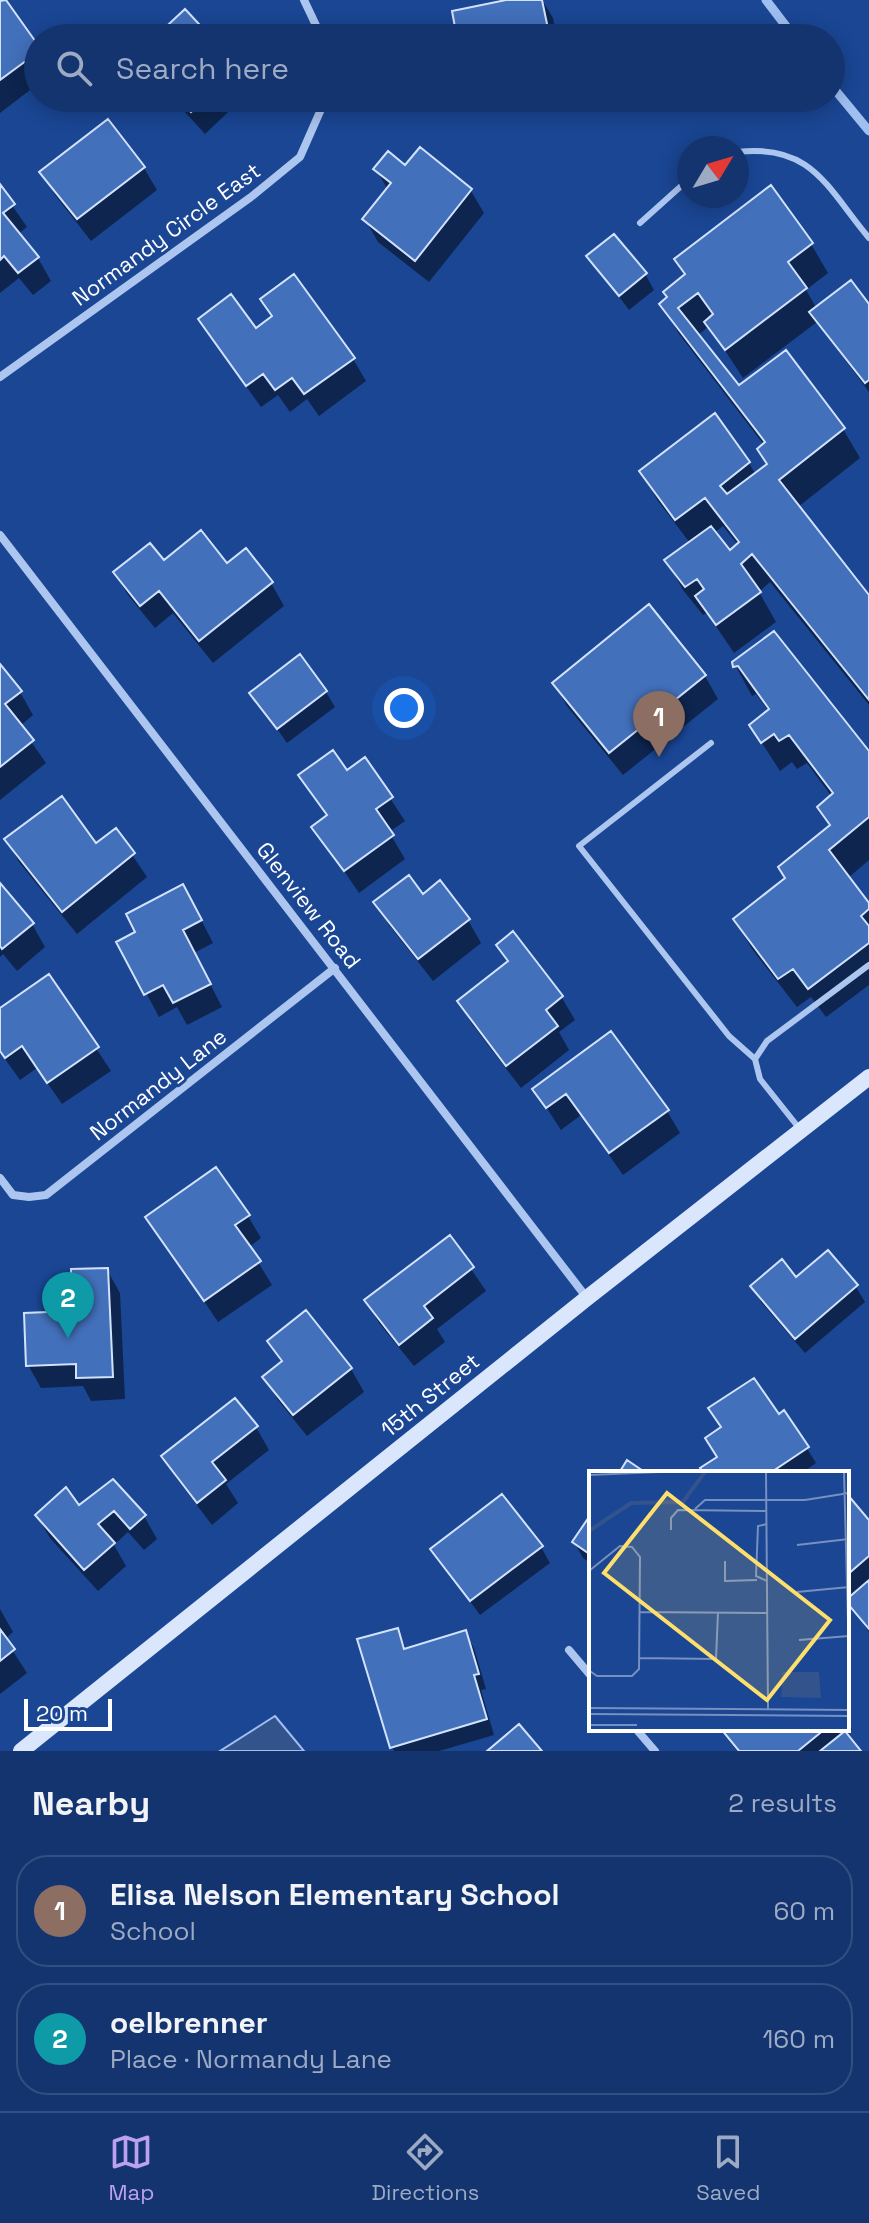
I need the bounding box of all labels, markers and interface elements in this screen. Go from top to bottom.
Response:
search box [24,24,845,112]
icon: search [52,46,96,90]
text: Search here [116,49,289,88]
north arrow [677,136,749,208]
street label: Normandy Circle East [66,156,266,312]
your location [384,688,424,728]
pin: 1 [633,691,685,757]
street label: Glenview Road [251,836,367,974]
street label: Normandy Lane [84,1022,232,1146]
pin: 2 [42,1272,94,1338]
street label: 15th Street [375,1347,485,1443]
inset map [589,1471,849,1731]
scale bar [24,1695,112,1731]
text: 20 m [36,1699,88,1727]
text: Nearby [32,1782,150,1825]
text: 2 results [728,1786,837,1820]
text: Elisa Nelson Elementary School [110,1875,560,1914]
text: 1 [54,1894,66,1928]
text: 60 m [773,1894,835,1928]
text: School [110,1914,196,1948]
text: oelbrenner [110,2003,268,2042]
text: 2 [52,2022,68,2056]
text: 160 m [763,2022,835,2056]
text: Place · Normandy Lane [110,2042,392,2076]
tab: Map [109,2130,154,2206]
tab: Directions [371,2130,479,2206]
tab: Saved [696,2130,760,2206]

